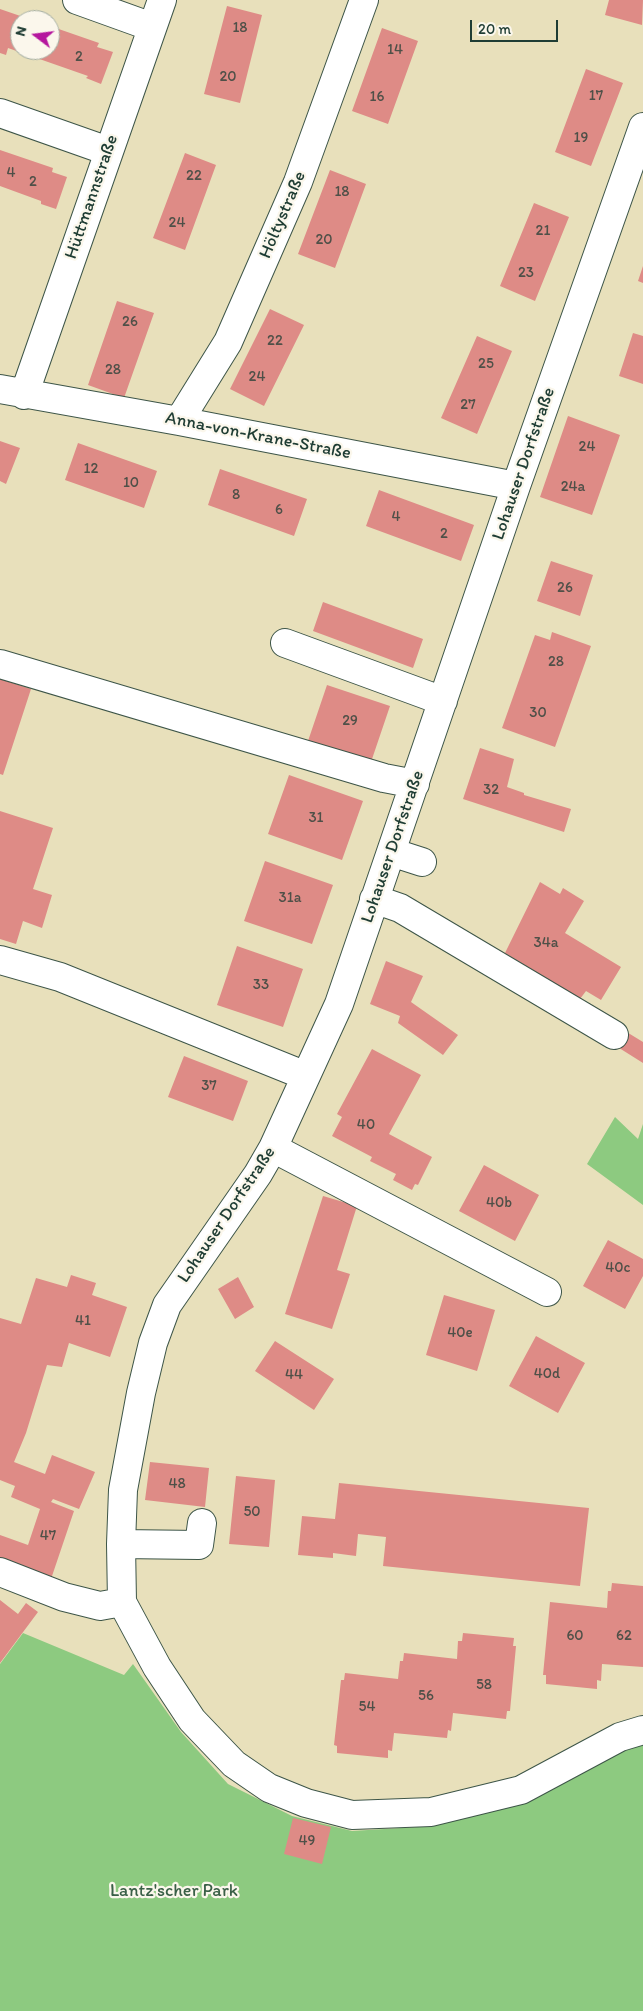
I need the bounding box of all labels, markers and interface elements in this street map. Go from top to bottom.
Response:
north arrow [10,10,60,60]
scale bar [473,10,560,42]
house number: 18 [232,19,248,37]
text: 20 m [478,20,511,38]
text: N [12,24,30,38]
house number: 14 [387,41,403,59]
house number: 2 [75,48,83,66]
house number: 20 [219,68,237,86]
house number: 17 [589,87,603,105]
house number: 16 [370,88,384,106]
house number: 19 [574,129,588,147]
street label: Hüttmannstraße [61,132,123,262]
house number: 4 [6,164,16,182]
house number: 22 [186,167,202,185]
street label: Höltystraße [255,168,311,262]
house number: 2 [29,173,37,191]
house number: 18 [334,183,350,201]
house number: 24 [169,214,185,232]
house number: 21 [536,222,550,240]
house number: 20 [315,231,333,249]
house number: 23 [518,264,534,282]
house number: 26 [122,313,138,331]
house number: 22 [267,332,283,350]
house number: 25 [478,355,494,373]
house number: 28 [105,361,121,379]
house number: 24 [249,368,265,386]
street label: Lohauser Dorfstraße [488,385,560,543]
house number: 27 [460,396,476,414]
street label: Anna-von-Krane-Straße [163,407,353,465]
house number: 24 [579,438,595,456]
house number: 12 [84,460,98,478]
house number: 10 [123,474,139,492]
house number: 24a [561,478,585,496]
house number: 8 [232,486,240,504]
house number: 6 [275,501,283,519]
house number: 4 [391,508,401,526]
house number: 2 [440,525,448,543]
house number: 26 [557,579,573,597]
house number: 28 [548,653,564,671]
house number: 30 [529,704,547,722]
house number: 29 [342,712,358,730]
street label: Lohauser Dorfstraße [357,768,429,926]
house number: 32 [483,781,499,799]
house number: 31 [308,809,324,827]
house number: 31a [279,889,301,907]
house number: 34a [533,934,559,952]
house number: 33 [253,976,269,994]
house number: 37 [201,1077,217,1095]
house number: 40 [357,1116,375,1134]
street label: Lohauser Dorfstraße [173,1143,281,1287]
house number: 40b [486,1194,512,1212]
house number: 40c [605,1259,631,1277]
house number: 41 [75,1312,91,1330]
house number: 40e [447,1324,473,1342]
house number: 40d [534,1365,560,1383]
house number: 44 [285,1366,303,1384]
house number: 48 [168,1475,186,1493]
house number: 50 [243,1503,261,1521]
house number: 47 [40,1527,56,1545]
house number: 60 [566,1627,584,1645]
house number: 62 [616,1627,632,1645]
house number: 58 [476,1676,492,1694]
house number: 56 [418,1687,434,1705]
house number: 54 [359,1698,375,1716]
house number: 49 [299,1832,315,1850]
park label: Lantz'scher Park [110,1880,238,1902]

